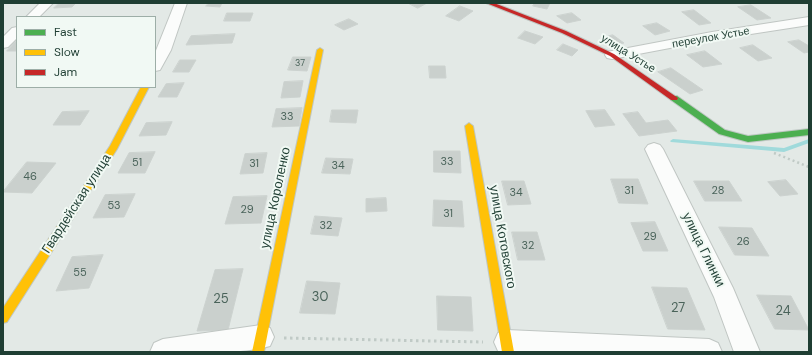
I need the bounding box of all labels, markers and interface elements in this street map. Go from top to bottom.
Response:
legend [16,16,156,88]
text: Fast [54,24,77,40]
street label: переулок Устье [671,25,751,51]
street label: улица Устье [598,32,658,76]
text: Slow [54,44,80,60]
house number: 37 [295,59,305,69]
text: Jam [54,64,77,80]
house number: 33 [280,110,294,124]
street label: улица Короленко [258,146,294,250]
street label: Гвардейская улица [39,151,115,257]
house number: 33 [440,155,454,169]
house number: 51 [132,156,142,170]
house number: 31 [249,157,259,171]
house number: 34 [331,159,345,173]
house number: 46 [23,170,37,184]
street label: улица Котовского [485,184,519,290]
house number: 31 [624,184,634,198]
house number: 28 [712,184,724,198]
house number: 34 [509,186,523,200]
house number: 53 [107,199,121,213]
house number: 29 [240,203,254,217]
house number: 31 [443,207,453,221]
street label: улица Глинки [678,210,728,290]
house number: 32 [320,219,332,233]
house number: 29 [643,230,657,244]
house number: 26 [736,235,750,249]
house number: 32 [522,239,534,253]
house number: 55 [73,266,87,280]
house number: 30 [312,290,328,306]
house number: 25 [213,292,229,308]
house number: 27 [671,301,685,317]
house number: 24 [775,304,791,320]

